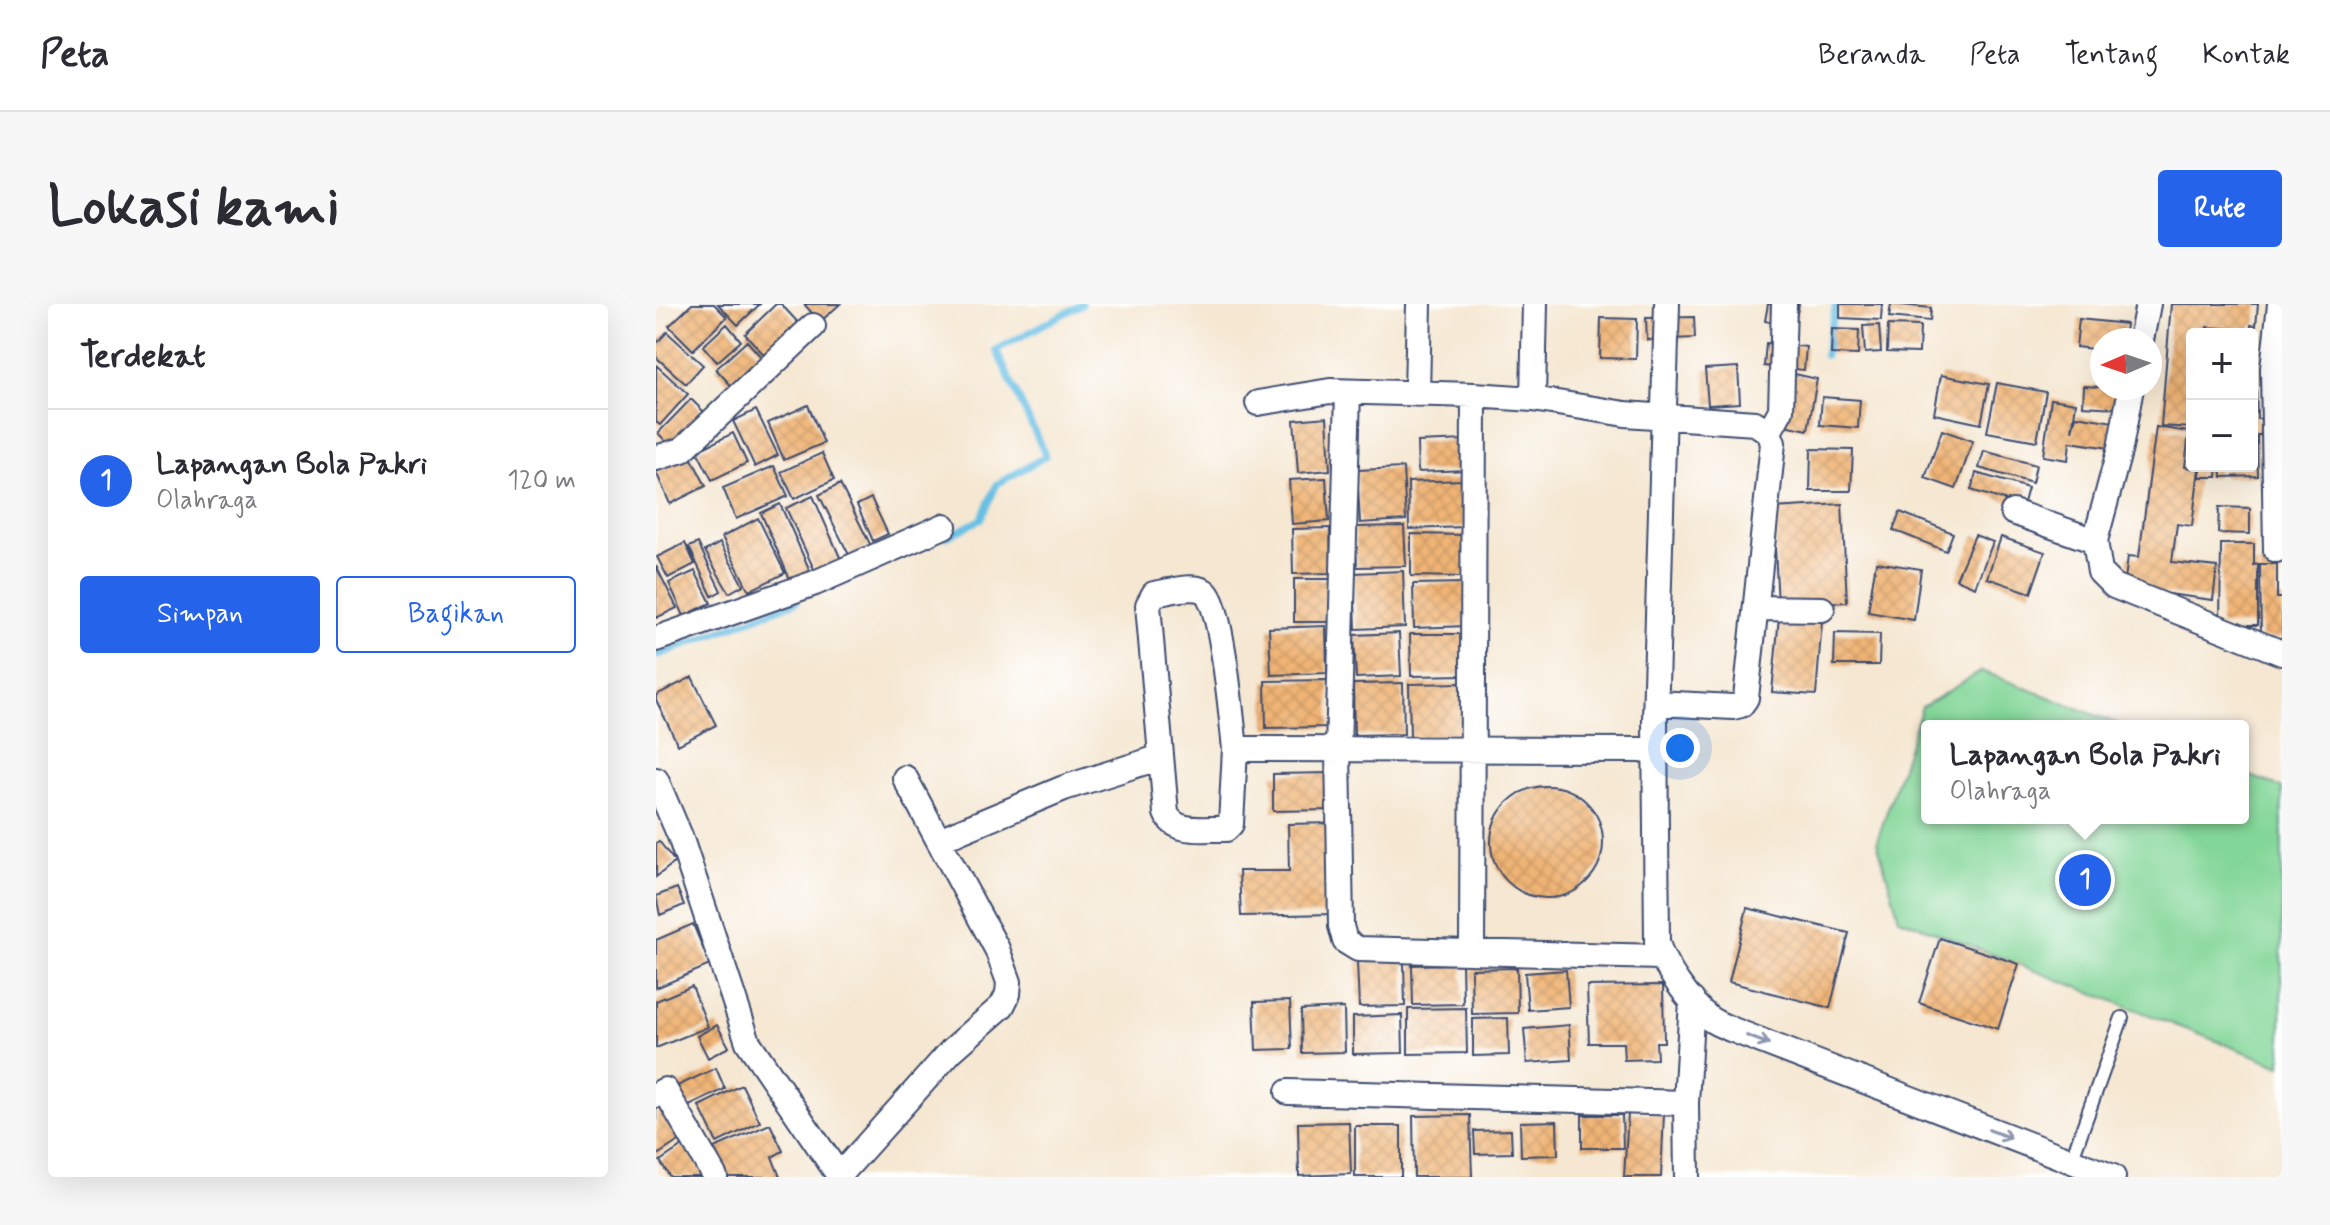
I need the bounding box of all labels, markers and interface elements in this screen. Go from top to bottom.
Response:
text: Peta [40,31,109,80]
text: Beranda [1818,37,1925,74]
text: Peta [1969,37,2021,74]
text: Tentang [2065,37,2158,74]
text: Kontak [2202,37,2290,74]
button: Rute [2158,170,2282,247]
text: Lokasi kami [48,172,340,245]
north arrow [2090,328,2162,400]
map controls [2186,328,2258,472]
button: + [2186,328,2258,400]
text: Terdekat [80,334,206,379]
button: − [2186,400,2258,472]
text: Lapangan Bola Pakri [156,445,427,484]
text: 1 [100,464,112,498]
text: 120 m [507,464,576,498]
text: Olahraga [156,484,258,518]
button: Simpan [80,576,320,653]
button: Bagikan [336,576,576,653]
popup [1921,720,2249,824]
your location [1660,728,1700,768]
text: Lapangan Bola Pakri [1949,736,2221,775]
text: Olahraga [1949,775,2051,809]
pin: 1 [2059,850,2111,910]
one-way arrow [1745,1034,1770,1048]
one-way arrow [1987,1128,2012,1142]

